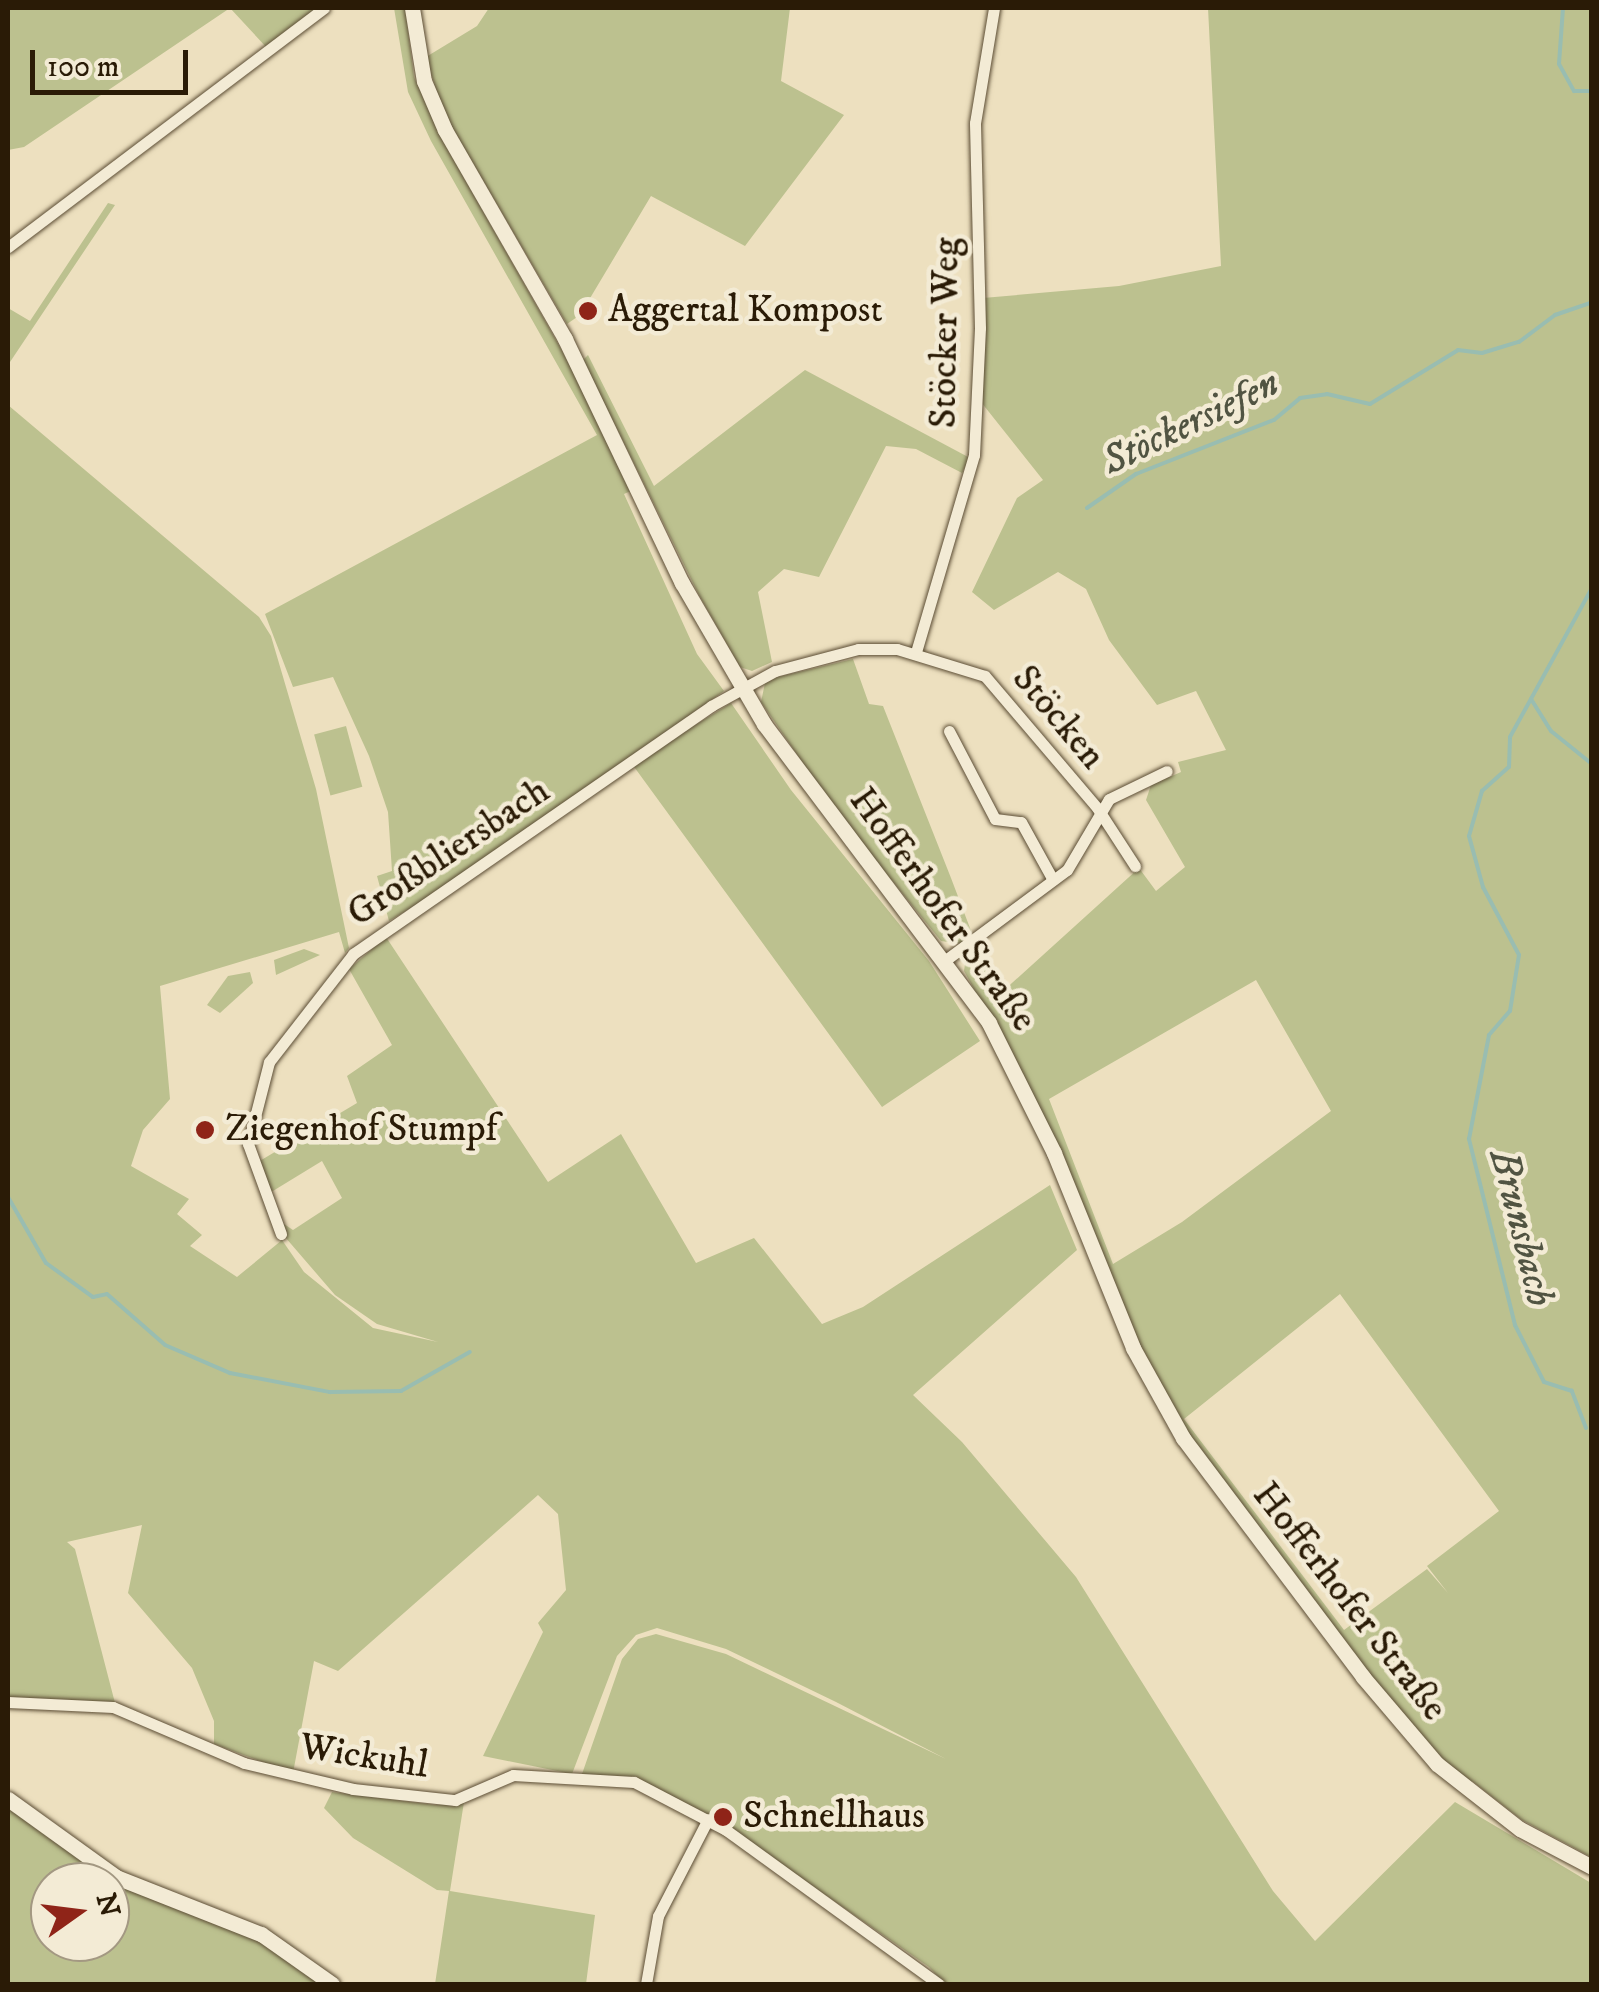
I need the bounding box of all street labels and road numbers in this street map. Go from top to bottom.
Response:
street label: Stöcker Weg [922,237,970,429]
street label: Stöcken [1002,657,1114,779]
street label: Großbliersbach [339,769,559,937]
street label: Hofferhofer Straße [838,779,1046,1041]
street label: Hofferhofer Straße [1242,1474,1456,1730]
street label: Wickuhl [297,1724,431,1790]

